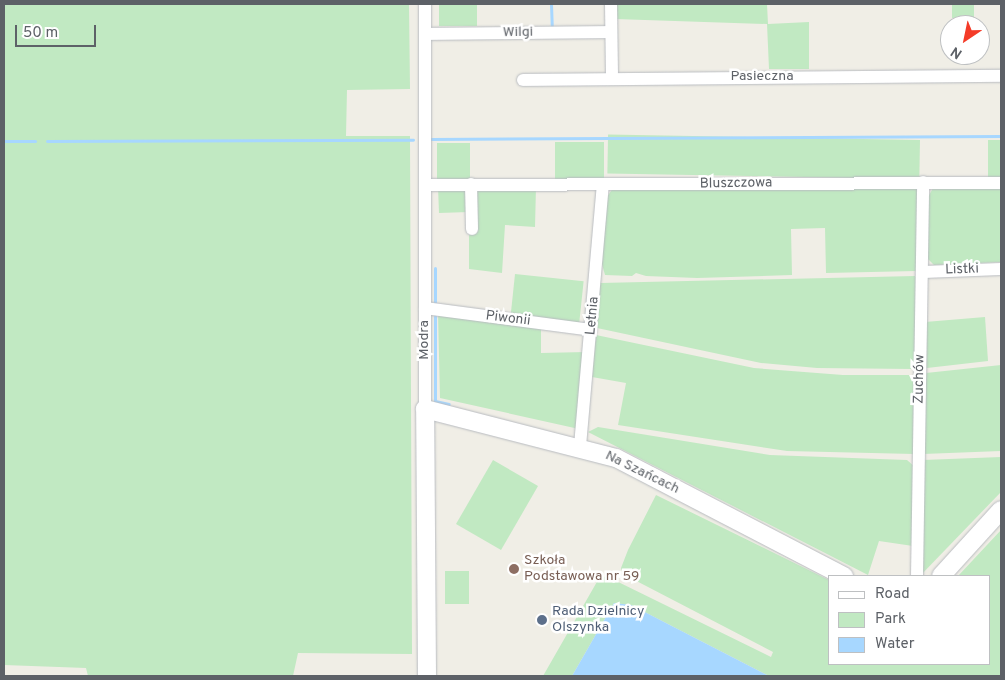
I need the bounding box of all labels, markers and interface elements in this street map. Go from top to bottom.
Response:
scale bar [18,15,99,47]
north arrow [940,15,990,65]
text: 50 m [23,24,58,43]
street label: Wilgi [503,24,533,42]
text: N [948,42,966,62]
street label: Pasieczna [730,69,794,85]
street label: Bluszczowa [699,175,773,193]
street label: Listki [945,261,979,279]
street label: Letnia [583,296,603,336]
street label: Piwonii [485,308,531,330]
street label: Modra [417,320,433,360]
street label: Zuchów [911,354,929,404]
street label: Na Szańcach [602,448,682,498]
place label: Szkoła Podstawowa nr 59 [524,553,639,586]
marker: Szkoła Podstawowa nr 59 [508,563,520,575]
legend [828,575,990,665]
text: Road [875,585,910,604]
place label: Rada Dzielnicy Olszynka [552,604,644,636]
text: Park [875,610,906,629]
marker: Rada Dzielnicy Olszynka [536,614,548,626]
text: Water [875,635,914,654]

